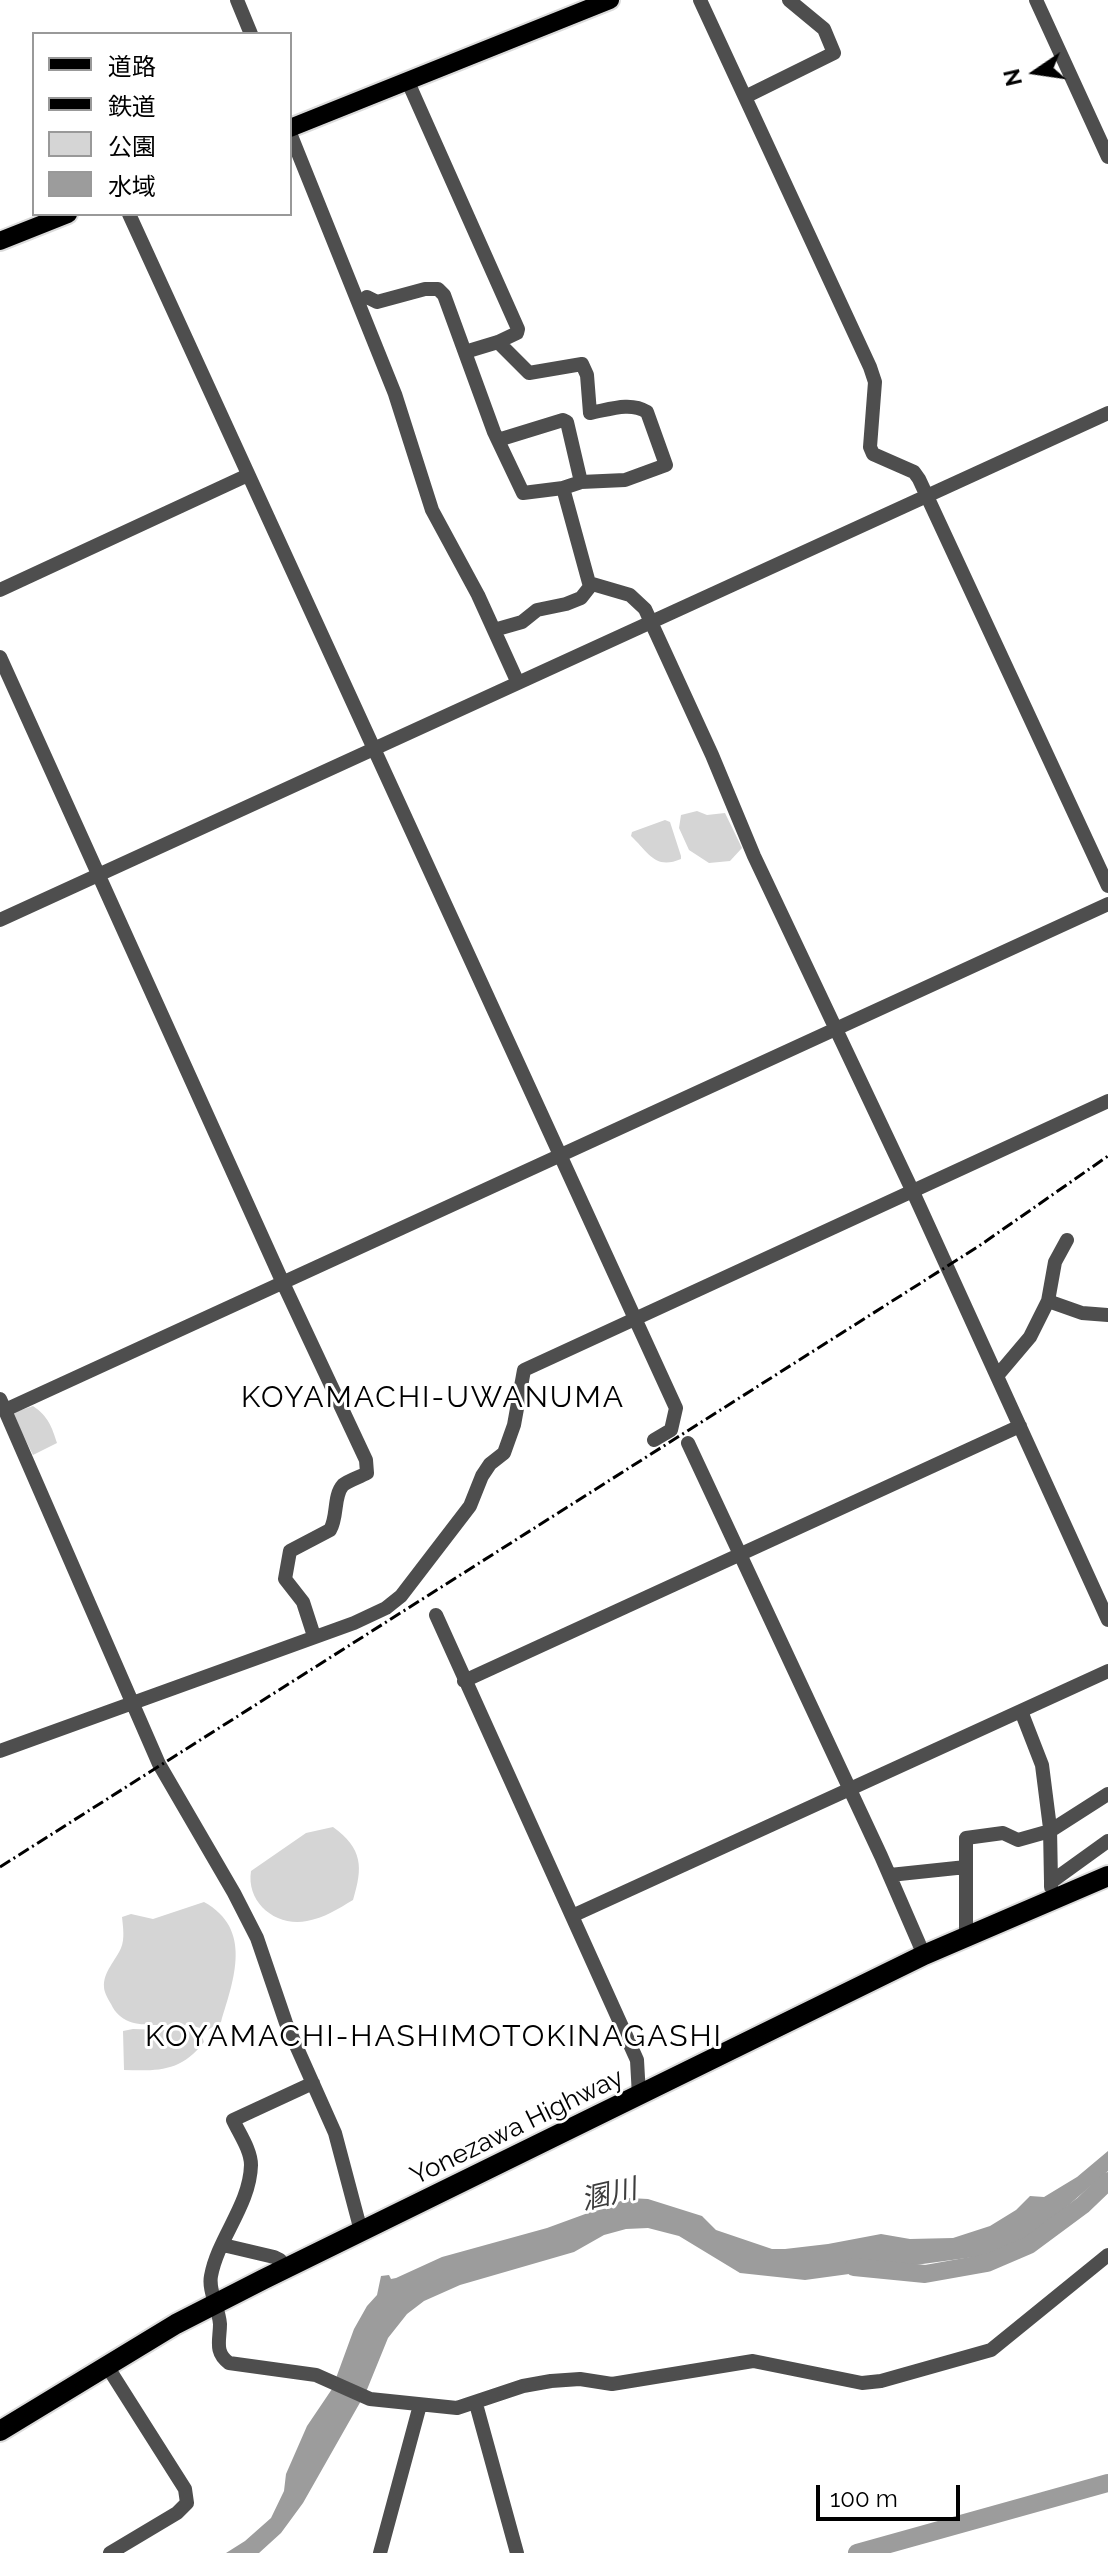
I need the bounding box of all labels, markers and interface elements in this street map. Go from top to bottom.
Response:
legend [32,32,292,216]
north arrow [996,32,1076,112]
text: 道路 [108,52,156,81]
text: N [998,66,1027,89]
text: 鉄道 [108,92,156,121]
text: 公園 [108,132,156,161]
text: 水域 [108,172,156,201]
district label: KOYAMACHI-UWANUMA [241,1380,625,1416]
district label: KOYAMACHI-HASHIMOTOKINAGASHI [145,2019,723,2055]
street label: Yonezawa Highway [406,2062,628,2192]
water label: 溷川 [578,2172,640,2218]
scale bar [820,2469,964,2519]
text: 100 m [830,2484,898,2513]

